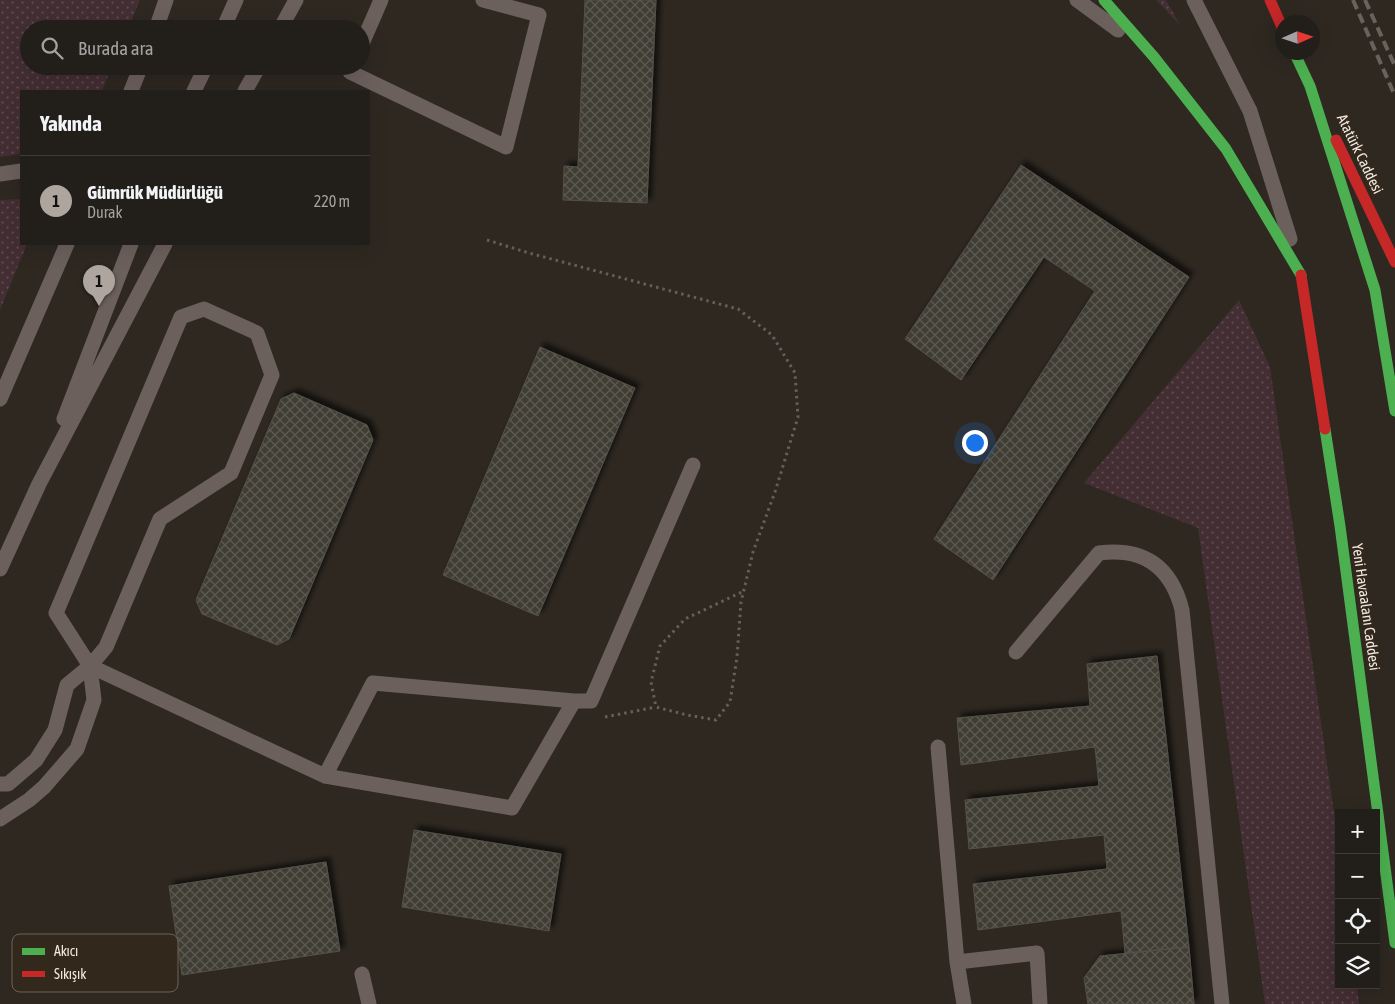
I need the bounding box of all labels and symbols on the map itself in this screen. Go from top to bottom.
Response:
north arrow [1275,15,1320,60]
street label: Atatürk Caddesi [1334,111,1387,197]
pin: 1 [83,265,115,306]
your location [962,430,988,456]
street label: Yeni Havaalanı Caddesi [1349,542,1384,672]
legend [12,934,178,992]
text: Akıcı [54,943,78,959]
text: Sıkışık [54,966,86,982]

